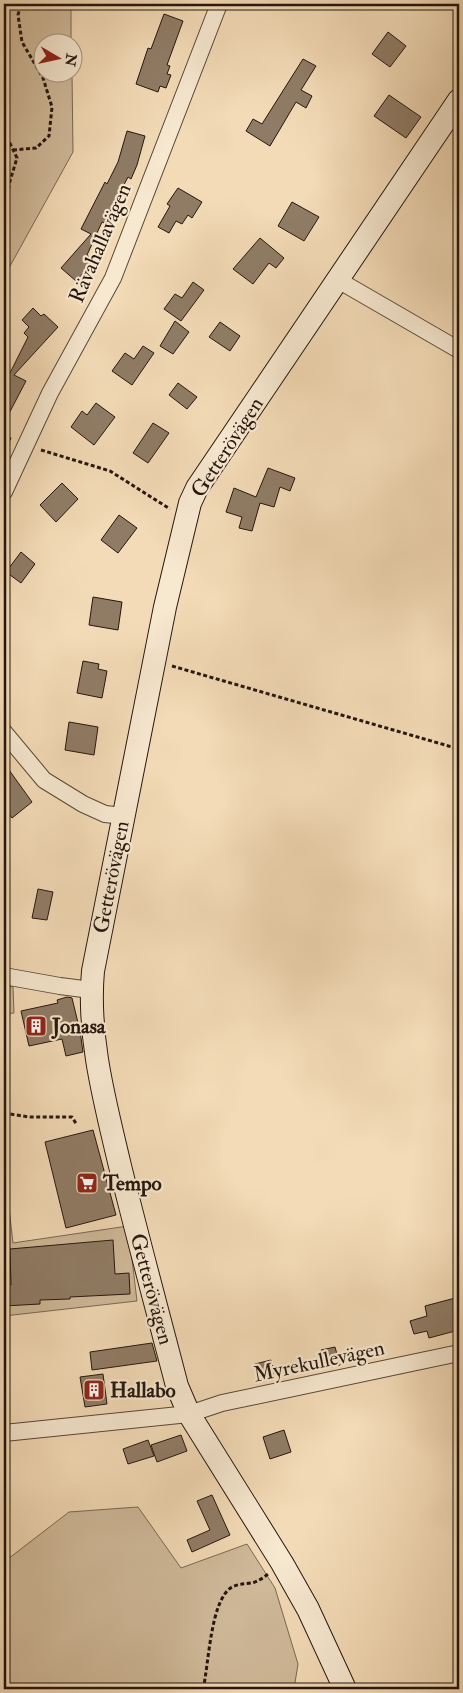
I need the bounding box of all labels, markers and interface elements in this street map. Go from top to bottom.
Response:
north arrow [32,32,82,82]
text: N [61,51,80,68]
street label: Rävahallavägen [63,179,138,307]
street label: Getterövägen [185,392,270,502]
street label: Getterövägen [87,818,136,936]
place label: Jonasa [51,1013,107,1040]
building icon: Jonasa [24,1014,48,1038]
place label: Tempo [102,1170,162,1197]
supermarket icon: Tempo [75,1171,99,1195]
street label: Getterövägen [124,1231,179,1348]
street label: Myrekullevägen [251,1334,387,1389]
place label: Hallabo [110,1377,176,1404]
building icon: Hallabo [82,1378,106,1402]

